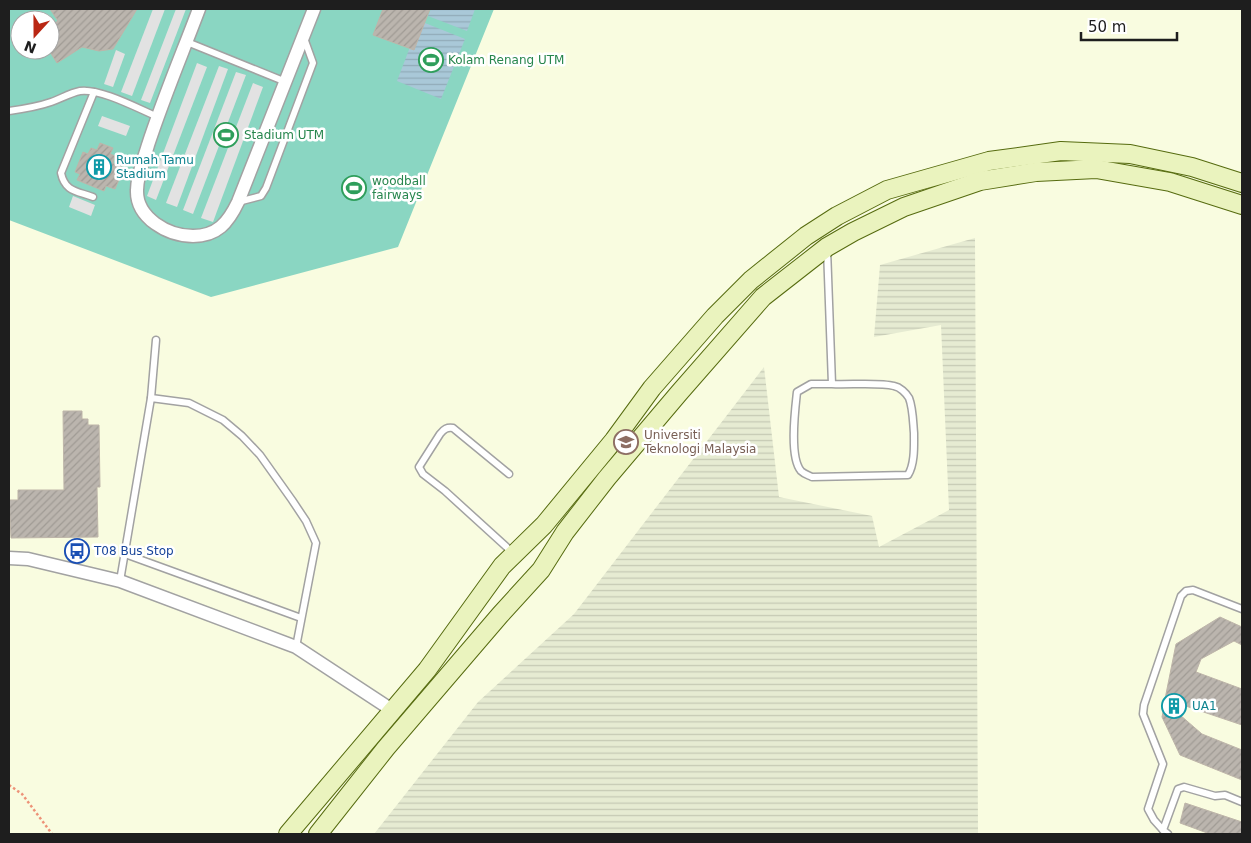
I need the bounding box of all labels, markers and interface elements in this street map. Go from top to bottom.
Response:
north arrow [10,10,60,60]
scale bar [1081,10,1177,42]
text: 50 m [1088,18,1126,36]
text: N [22,38,39,57]
sports icon: Kolam Renang UTM [418,47,444,73]
place label: Kolam Renang UTM [448,53,564,67]
sports icon: Stadium UTM [213,122,239,148]
place label: Stadium UTM [244,128,324,142]
place label: Rumah Tamu Stadium [116,153,194,181]
building icon: Rumah Tamu Stadium [86,154,112,180]
place label: woodball fairways [372,174,426,202]
sports icon: woodball fairways [341,175,367,201]
place label: Universiti Teknologi Malaysia [643,428,756,456]
school or university icon: Universiti Teknologi Malaysia [613,429,639,455]
bus stop icon: T08 Bus Stop [64,538,90,564]
place label: T08 Bus Stop [93,544,174,558]
building icon: UA1 [1161,693,1187,719]
place label: UA1 [1192,699,1217,713]

